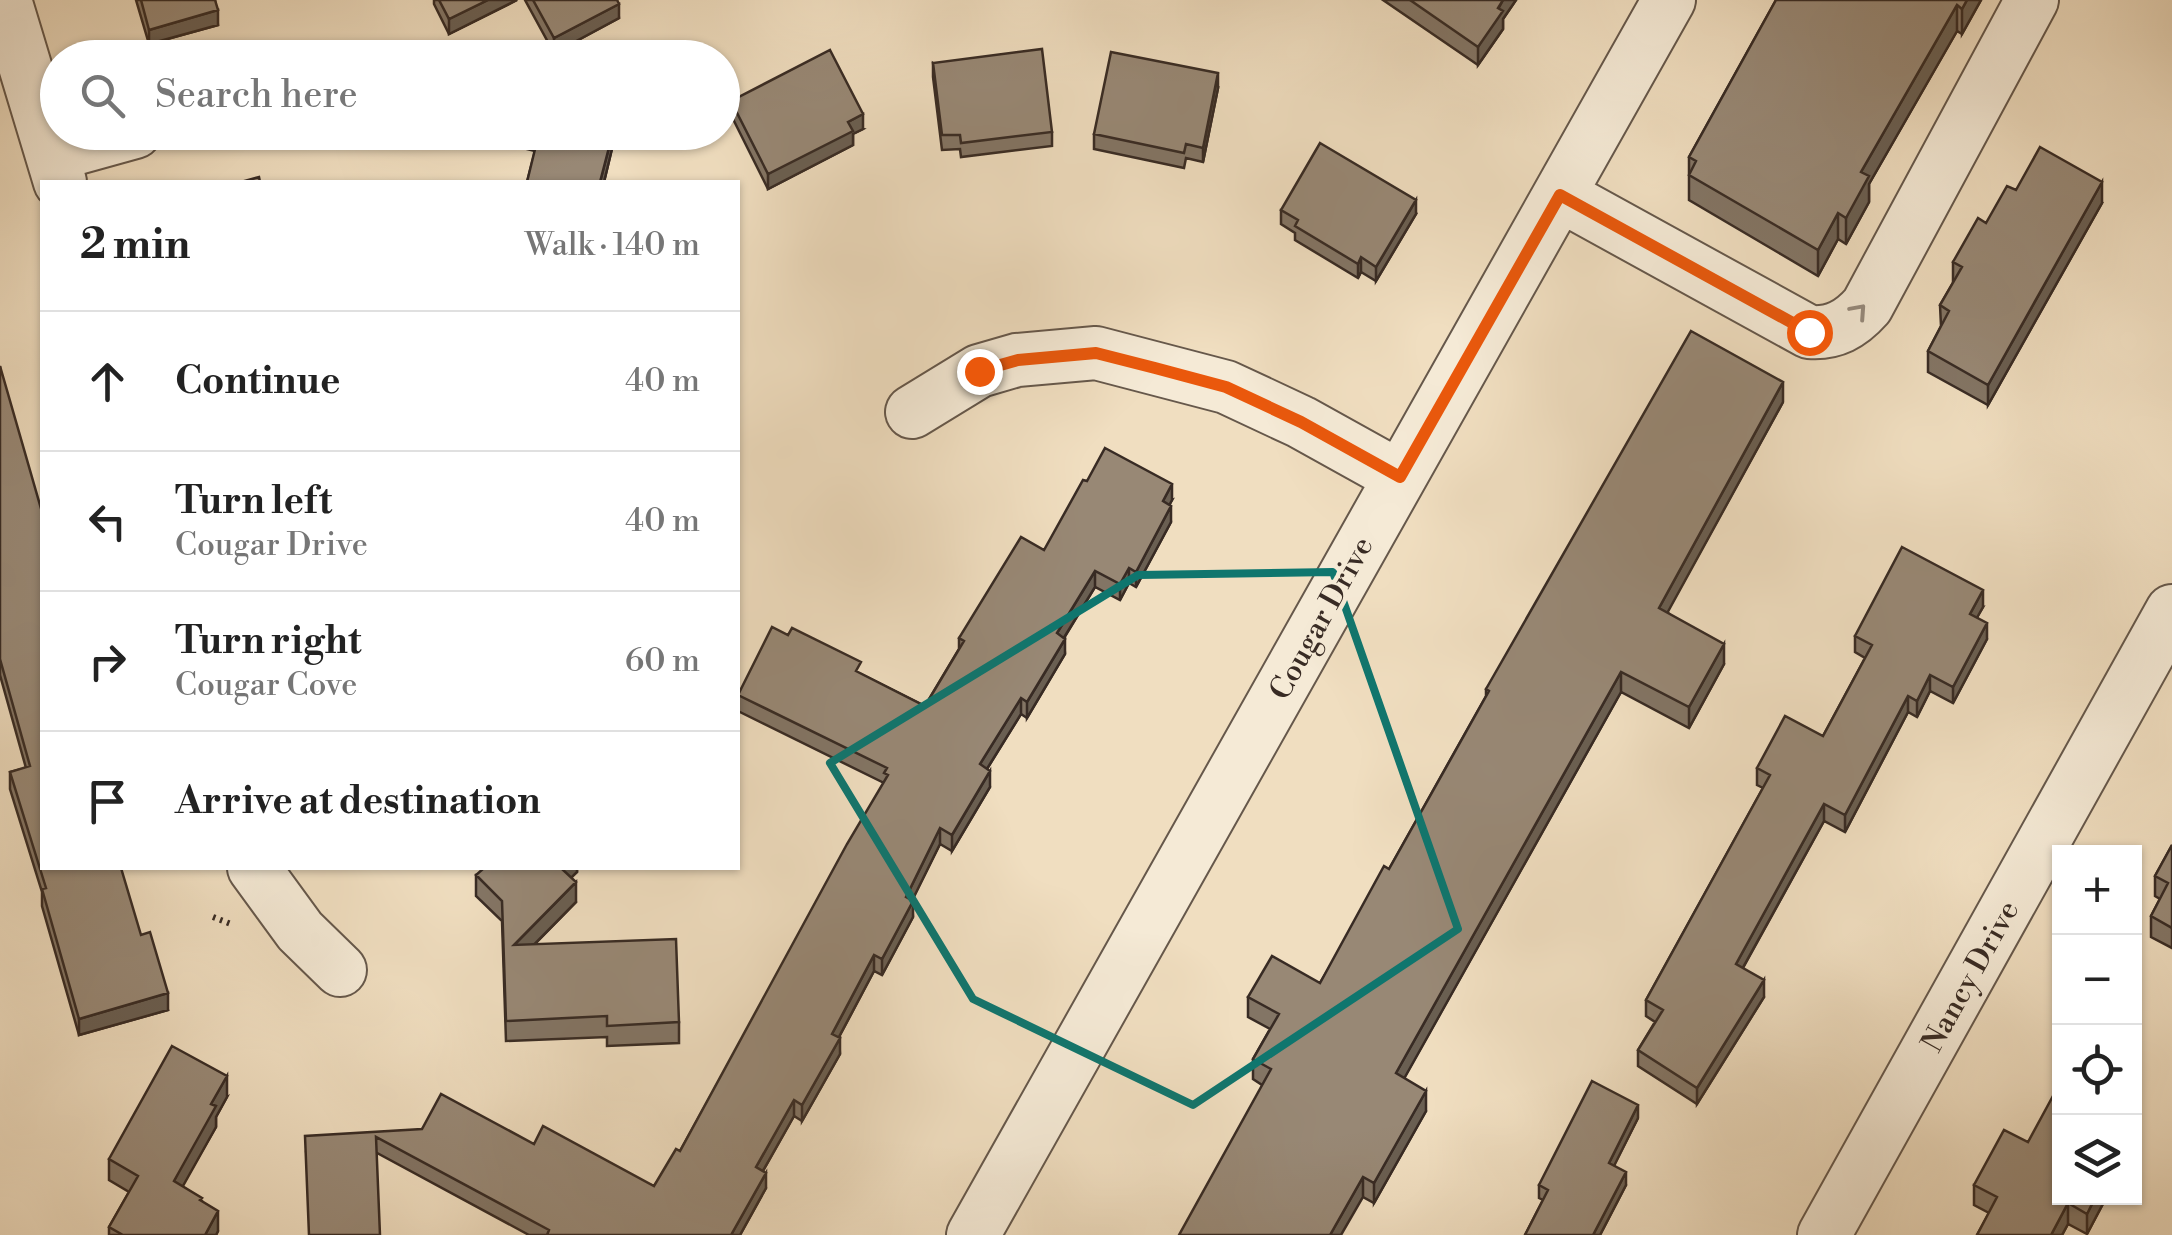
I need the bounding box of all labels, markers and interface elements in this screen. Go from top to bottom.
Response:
search box [40,40,740,150]
icon: search [75,68,130,123]
text: Search here [155,72,358,119]
text: 2 min [80,219,190,272]
text: Walk · 140 m [525,225,700,265]
one-way arrow [1847,304,1865,322]
route start [1787,310,1833,356]
route end [957,349,1003,395]
icon: ahead [80,354,135,409]
text: Continue [175,358,340,405]
text: 40 m [625,361,700,401]
text: Turn left [175,478,332,525]
icon: left [80,494,135,549]
text: 40 m [625,501,700,541]
text: Cougar Drive [175,525,368,565]
street label: Cougar Drive [1261,530,1382,707]
text: Turn right [175,618,361,665]
icon: right [80,634,135,689]
text: 60 m [625,641,700,681]
text: Cougar Cove [175,665,357,705]
icon: arrive [80,774,135,829]
text: Arrive at destination [175,778,541,825]
map controls [2052,845,2142,1205]
button: + [2052,845,2142,935]
street label: Nancy Drive [1914,894,2028,1059]
button: − [2052,935,2142,1025]
button: locate [2052,1025,2142,1115]
button: layers [2052,1115,2142,1205]

